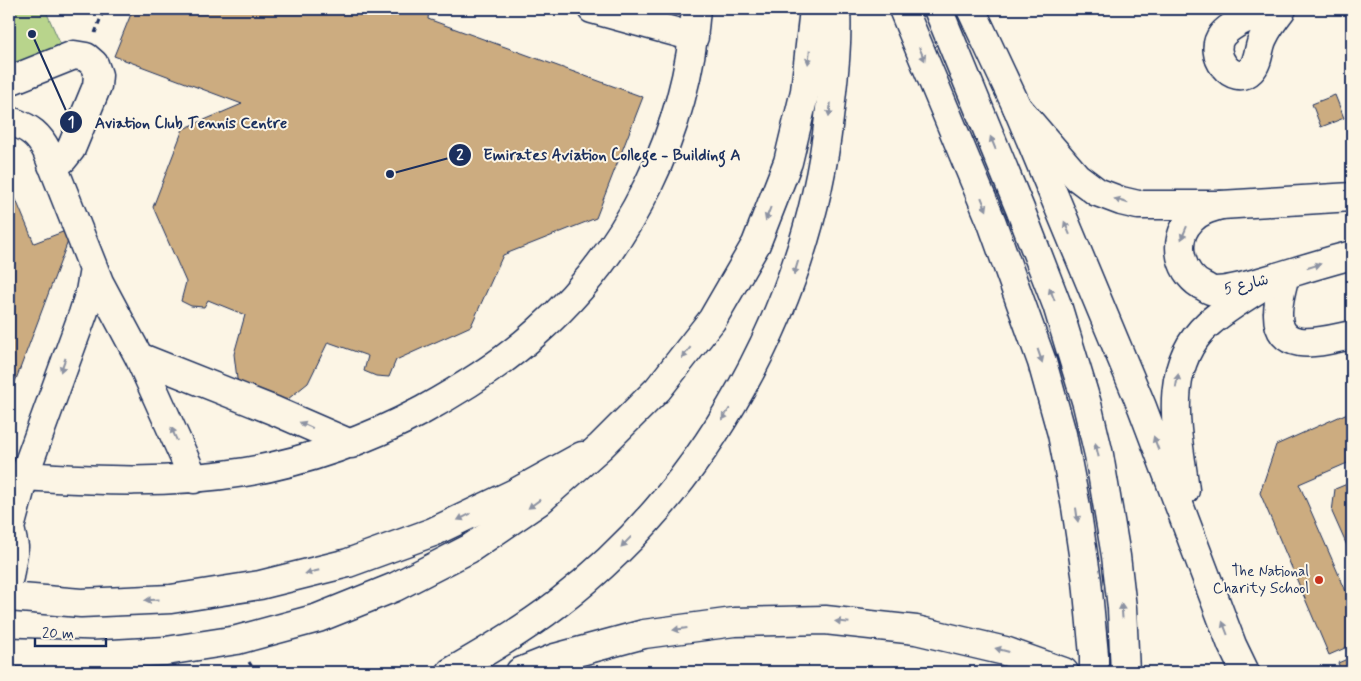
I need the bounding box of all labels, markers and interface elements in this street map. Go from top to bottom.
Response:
one-way arrow [919,47,927,61]
one-way arrow [805,50,813,66]
one-way arrow [826,102,834,118]
callout: Aviation Club Tennis Centre [58,106,298,137]
text: 1 [68,113,74,133]
text: Aviation Club Tennis Centre [95,113,287,134]
one-way arrow [989,136,997,150]
callout: Emirates Aviation College - Building A [448,139,751,170]
text: Emirates Aviation College - Building A [483,145,741,168]
text: 2 [456,146,464,166]
one-way arrow [1113,196,1128,204]
one-way arrow [981,197,989,211]
one-way arrow [764,207,772,222]
one-way arrow [1063,221,1071,235]
one-way arrow [1180,225,1189,240]
one-way arrow [791,261,799,276]
one-way arrow [1307,261,1322,269]
street label: شارع 5 [1222,270,1271,300]
one-way arrow [1048,287,1056,301]
one-way arrow [681,346,692,359]
one-way arrow [1037,349,1044,364]
one-way arrow [59,358,67,373]
one-way arrow [1173,373,1181,389]
one-way arrow [721,408,731,421]
one-way arrow [299,420,314,428]
one-way arrow [170,427,178,441]
one-way arrow [1152,435,1159,450]
one-way arrow [1093,443,1101,458]
one-way arrow [528,499,541,510]
one-way arrow [1073,507,1081,523]
one-way arrow [457,513,471,521]
one-way arrow [620,535,632,547]
place label: The National Charity School [1213,562,1309,599]
one-way arrow [304,568,319,576]
marker: The National Charity School [1313,574,1325,586]
one-way arrow [144,596,160,604]
one-way arrow [1117,602,1125,618]
scale bar [35,616,106,648]
one-way arrow [834,618,850,626]
one-way arrow [1221,620,1228,635]
text: 20 m [42,624,74,644]
one-way arrow [672,625,688,633]
one-way arrow [994,646,1009,654]

